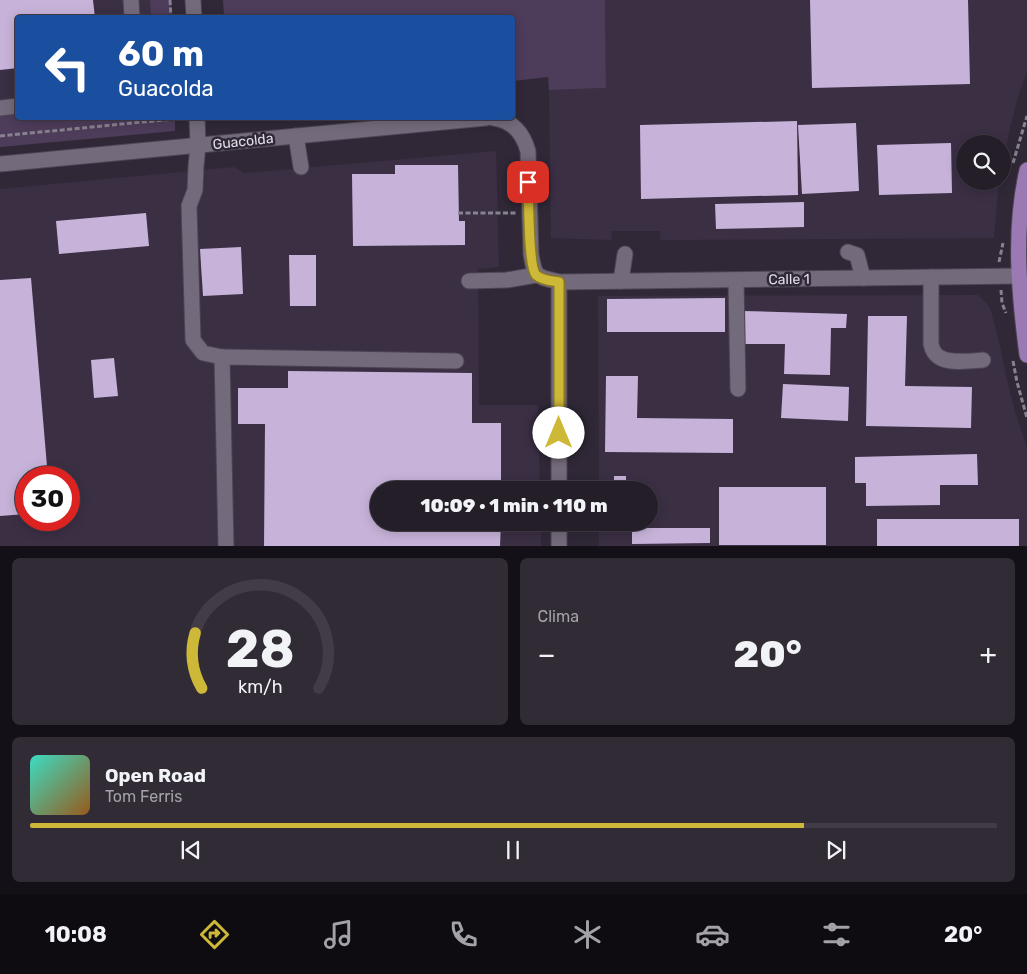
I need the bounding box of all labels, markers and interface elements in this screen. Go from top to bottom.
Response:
text: 60 m [118,33,204,75]
icon: left [35,35,100,100]
text: Guacolda [118,75,214,102]
street label: Guacolda [212,130,274,153]
map controls [956,135,1011,190]
button: search [956,135,1011,190]
pin [507,161,549,203]
icon: arrive [514,168,542,196]
street label: Calle 1 [768,271,810,288]
position arrow [532,406,584,458]
speed limit sign: 30 [15,466,80,531]
text: 10:09 · 1 min · 110 m [420,494,608,517]
text: Clima [538,607,579,626]
text: 28 [225,618,294,680]
text: 20° [734,631,802,677]
text: − [538,638,556,671]
text: + [980,638,997,671]
text: km/h [237,676,282,697]
text: Open Road [105,764,206,787]
text: Tom Ferris [105,787,182,806]
icon: previous [177,836,205,864]
icon: pause [499,836,527,864]
icon: next [822,836,850,864]
icon: directions [197,917,232,952]
icon: music [321,917,356,952]
icon: phone [446,917,481,952]
icon: climate [570,917,605,952]
icon: car [695,917,730,952]
icon: filters [819,917,854,952]
text: 10:08 [45,921,107,948]
text: 20° [944,921,982,948]

